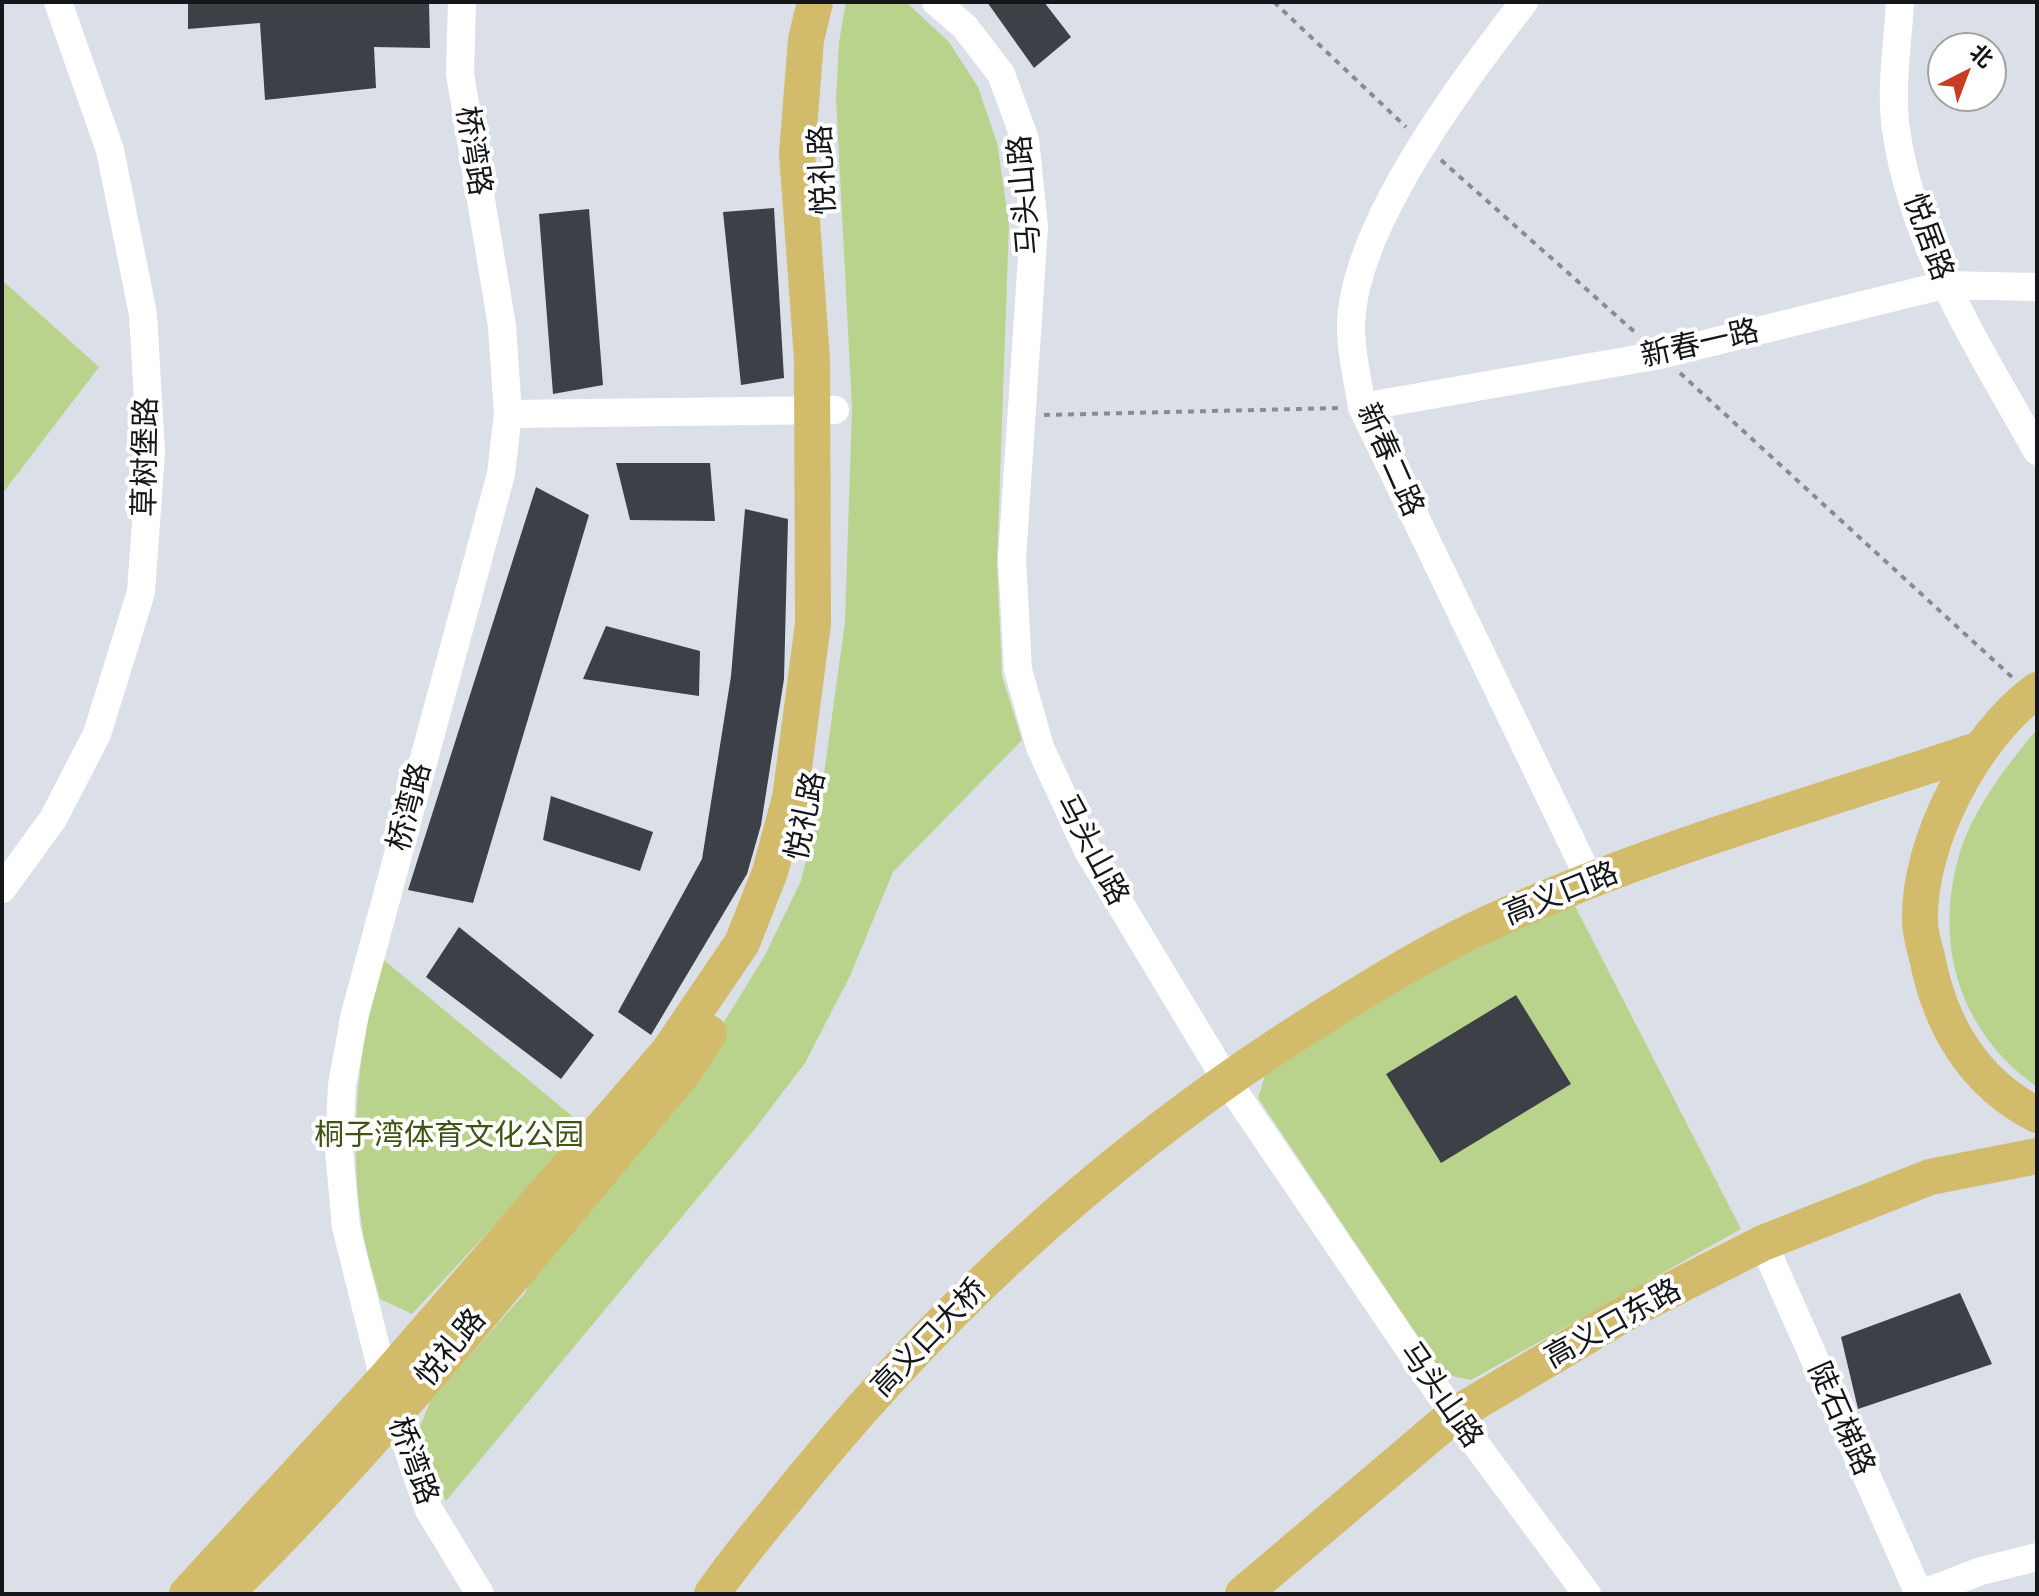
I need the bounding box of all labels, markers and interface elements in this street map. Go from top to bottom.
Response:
north arrow [1927,32,2007,112]
text: 北 [1964,38,1999,73]
street label: 桥湾路 [448,104,498,198]
street label: 悦礼路 [803,124,843,216]
street label: 马头山路 [1002,134,1048,256]
street label: 悦居路 [1896,189,1960,285]
street label: 新春一路 [1637,313,1763,375]
street label: 草树堡路 [127,397,165,517]
street label: 新春二路 [1349,398,1431,522]
street label: 桥湾路 [381,759,439,855]
street label: 悦礼路 [779,768,833,864]
street label: 马头山路 [1048,789,1136,911]
street label: 高义口路 [1499,855,1623,933]
park label: 桐子湾体育文化公园 [314,1118,584,1154]
street label: 高义口大桥 [864,1272,994,1404]
street label: 高义口东路 [1539,1272,1687,1376]
street label: 悦礼路 [408,1302,494,1394]
street label: 马头山路 [1392,1336,1490,1454]
street label: 陡石梯路 [1800,1357,1882,1481]
street label: 桥湾路 [381,1413,445,1509]

